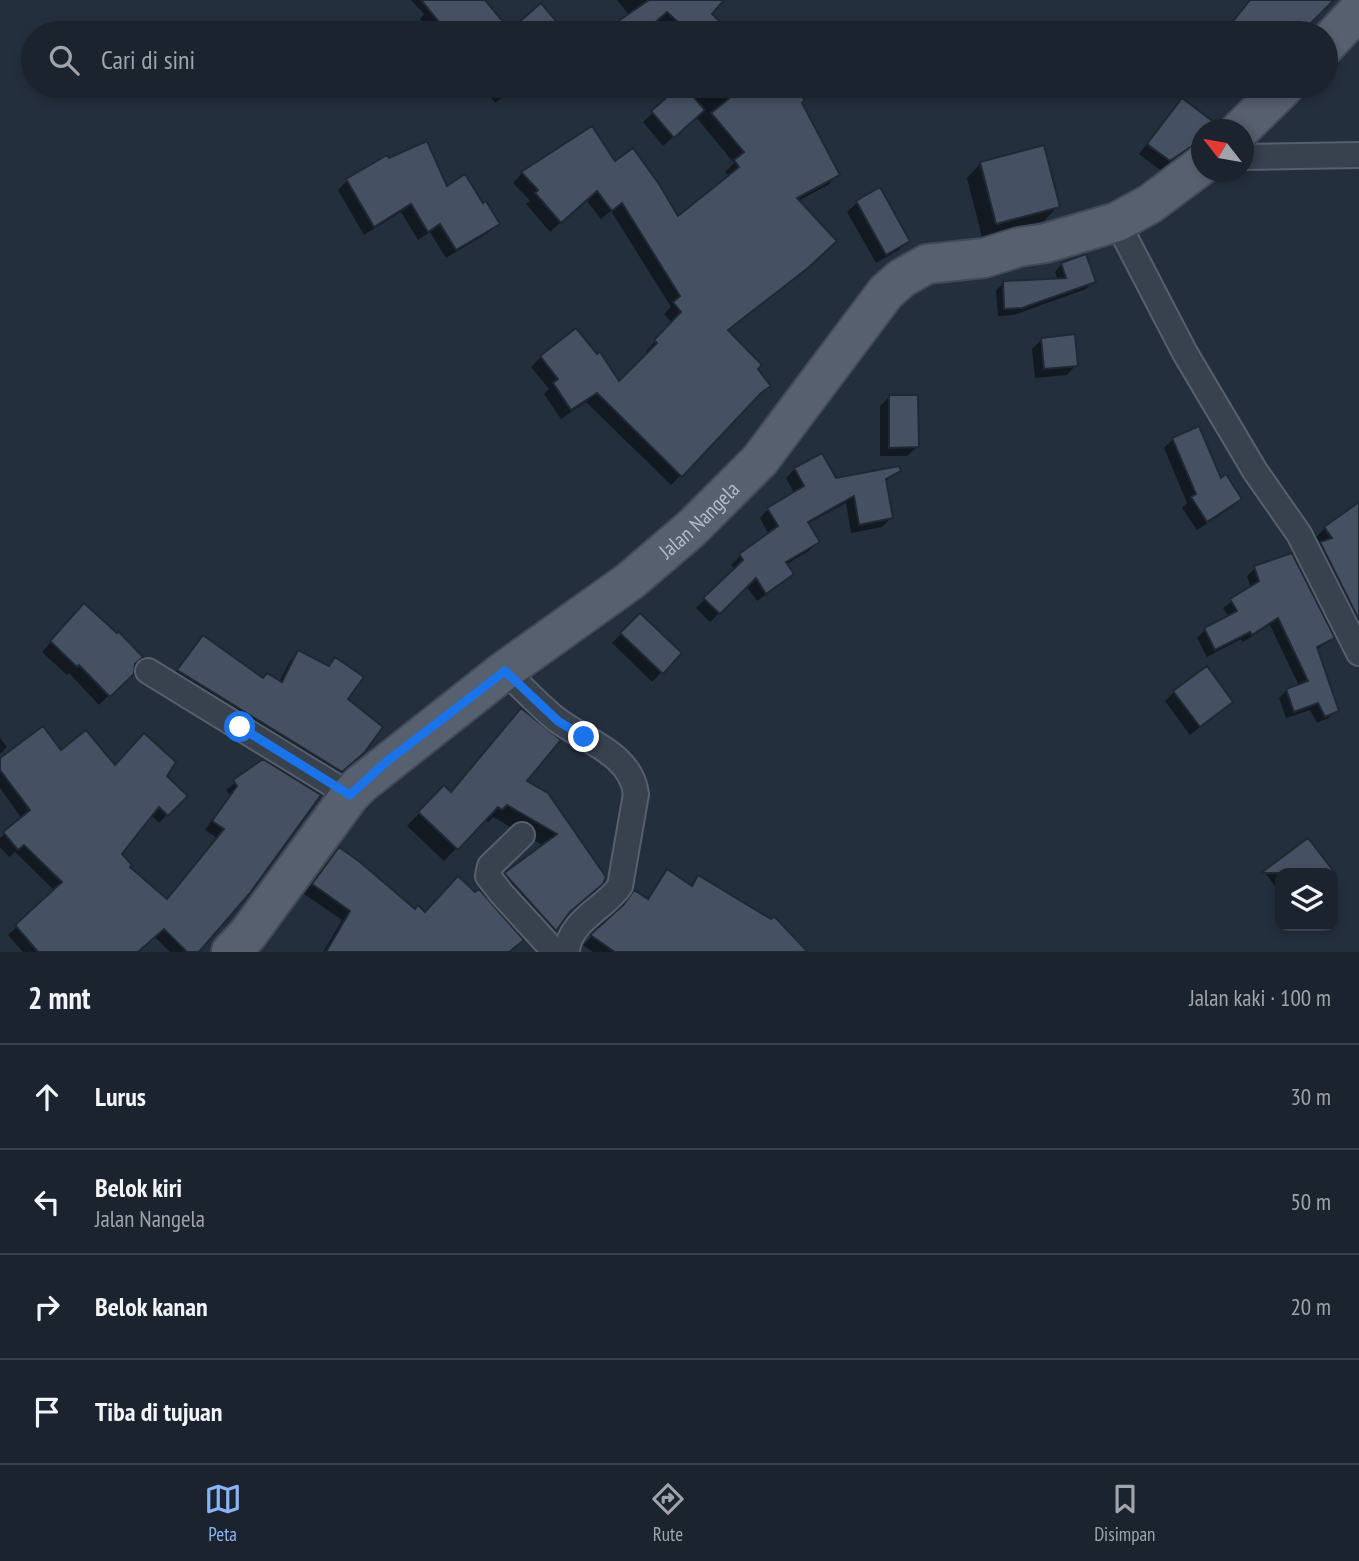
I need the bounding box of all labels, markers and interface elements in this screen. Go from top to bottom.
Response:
search box [21,21,1338,98]
icon: search [45,41,83,79]
text: Cari di sini [101,43,195,76]
north arrow [1191,119,1254,182]
street label: Jalan Nangela [652,475,745,565]
route start [224,711,255,742]
route end [568,721,599,752]
map controls [1275,868,1338,931]
button: layers [1275,868,1338,931]
text: 2 mnt [28,978,91,1017]
text: Jalan kaki · 100 m [1189,983,1331,1012]
icon: ahead [28,1078,66,1116]
text: Lurus [95,1080,146,1113]
text: 30 m [1290,1082,1331,1111]
text: Belok kiri [95,1171,182,1204]
icon: left [28,1183,66,1221]
text: 50 m [1290,1187,1331,1216]
text: Jalan Nangela [95,1204,205,1233]
icon: right [28,1288,66,1326]
text: Belok kanan [95,1290,208,1323]
text: 20 m [1290,1292,1331,1321]
icon: arrive [28,1393,66,1431]
text: Tiba di tujuan [95,1395,223,1428]
tab: Peta [204,1480,242,1546]
tab: Rute [649,1480,687,1546]
tab: Disimpan [1094,1480,1155,1546]

